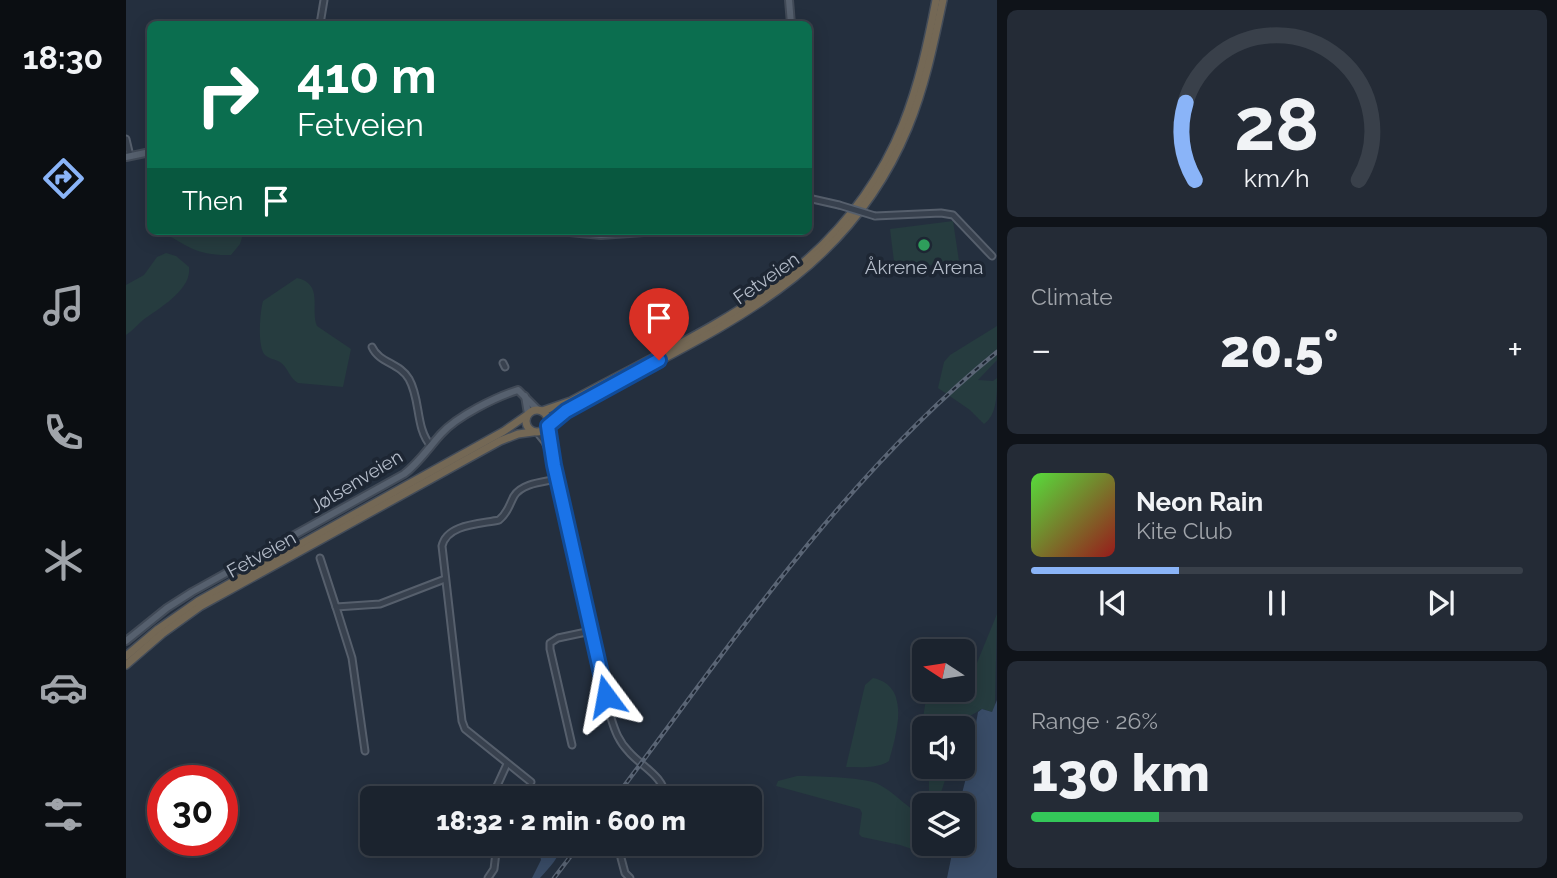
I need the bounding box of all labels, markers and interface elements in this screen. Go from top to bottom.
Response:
text: 18:30 [23,39,103,76]
text: 410 m [297,47,437,104]
icon: right [182,49,273,140]
text: 28 [1234,82,1320,167]
text: Fetveien [297,106,424,143]
icon: directions [39,154,88,203]
text: km/h [1244,162,1310,192]
icon: arrive [257,182,295,220]
text: Then [182,186,243,216]
marker: Åkrene Arena [916,237,932,253]
street label: Fetveien [729,247,803,309]
place label: Åkrene Arena [865,256,983,278]
icon: music [39,281,88,330]
text: Climate [1031,283,1113,310]
pin [629,288,689,360]
icon: arrive [640,299,678,337]
text: 20.5° [1220,318,1339,379]
text: − [1031,327,1051,372]
text: + [1507,327,1523,372]
icon: phone [39,408,88,457]
street label: Jølsenveien [306,445,406,517]
text: Neon Rain [1136,487,1263,517]
text: Kite Club [1136,517,1233,544]
street label: Fetveien [223,526,299,582]
icon: climate [39,536,88,585]
icon: previous [1094,584,1132,622]
icon: pause [1258,584,1296,622]
icon: next [1422,584,1460,622]
north arrow [912,639,975,702]
map controls [912,639,975,856]
position arrow [569,659,643,733]
icon: car [39,663,88,712]
text: Range · 26% [1031,707,1158,734]
button: sound [912,716,975,779]
text: 130 km [1031,742,1210,803]
speed limit sign: 30 [147,765,238,856]
icon: filters [39,790,88,839]
button: layers [912,793,975,856]
text: 18:32 · 2 min · 600 m [436,806,686,836]

